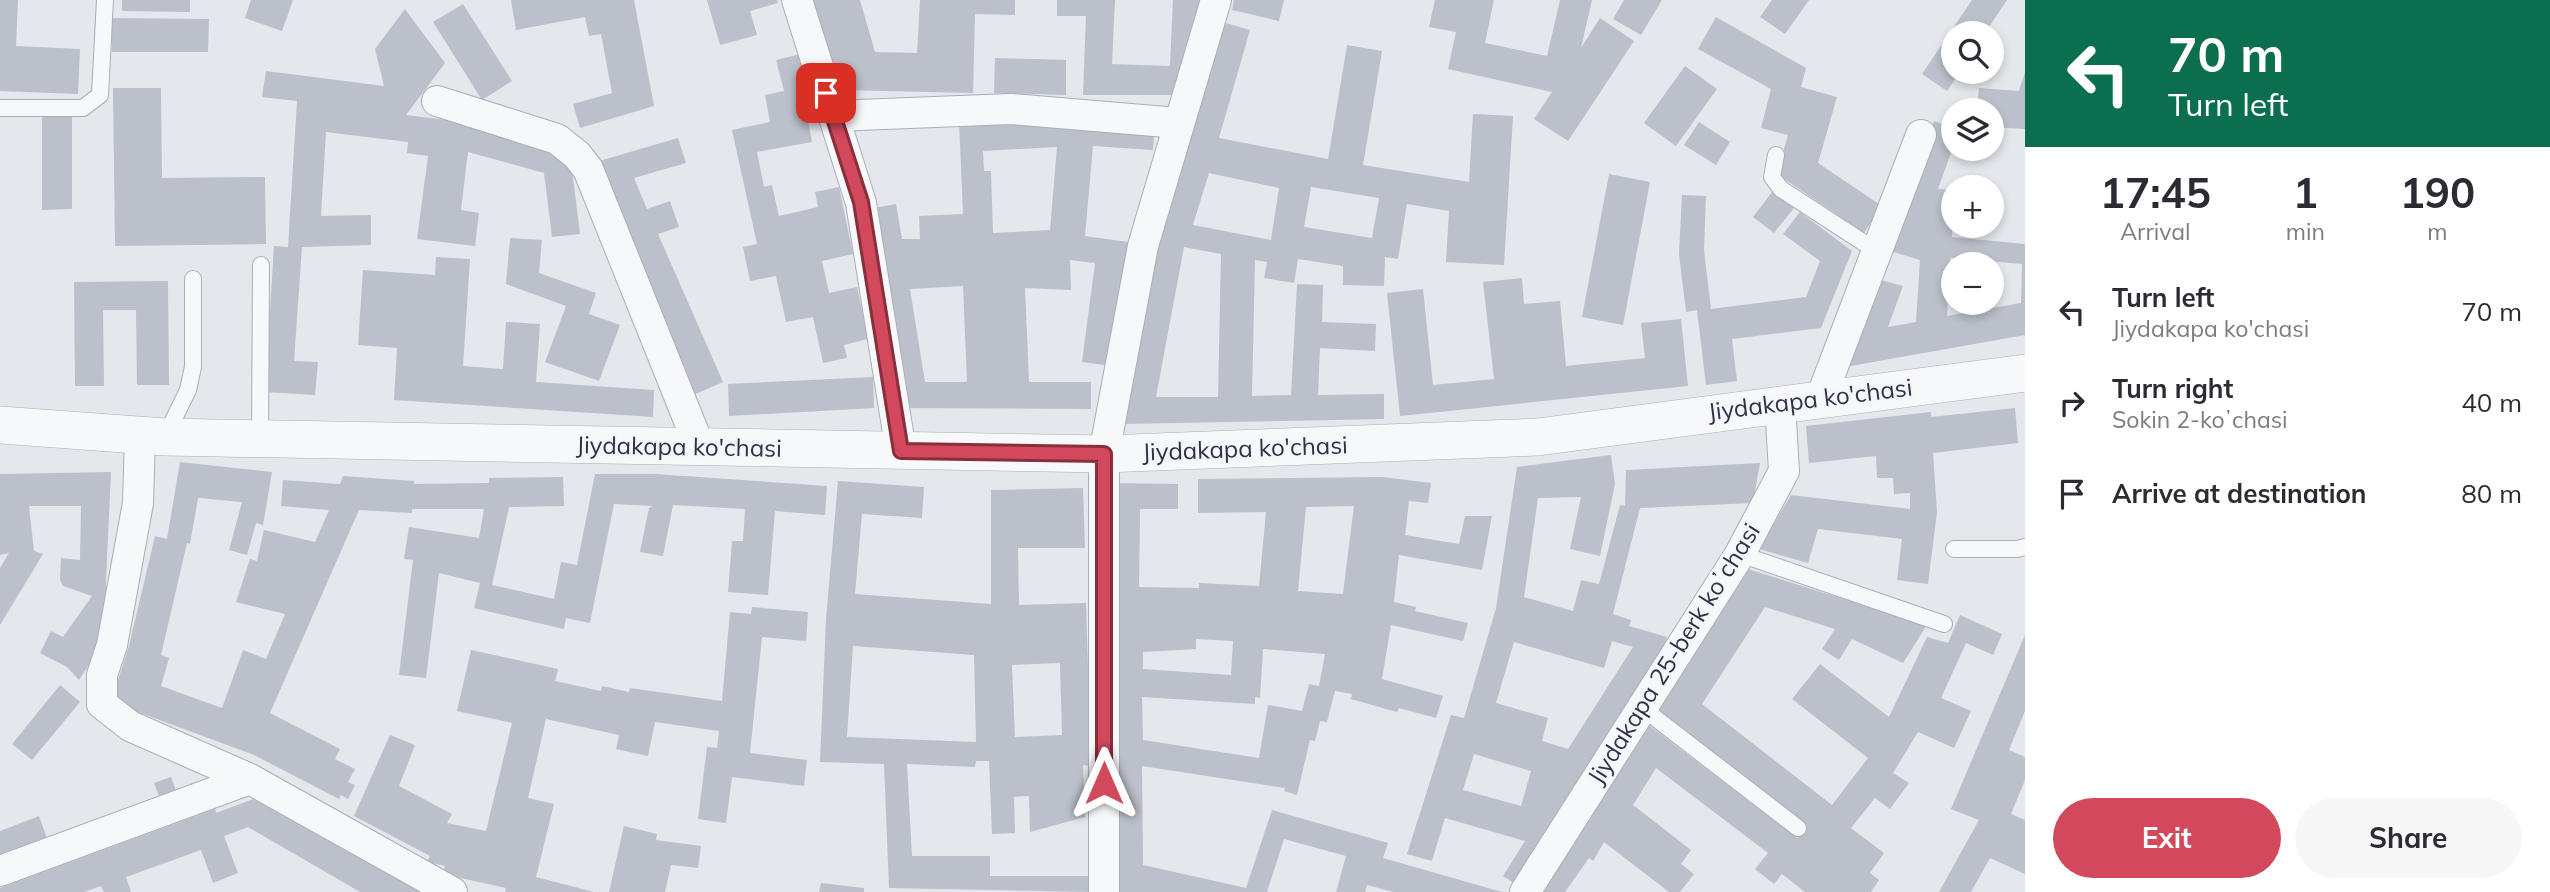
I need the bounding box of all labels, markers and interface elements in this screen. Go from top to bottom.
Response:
map controls [1941,21,2004,315]
button: search [1941,21,2004,84]
text: 70 m [2168,23,2284,84]
icon: left [2053,28,2144,119]
pin [796,63,856,123]
icon: arrive [807,74,845,112]
text: Turn left [2168,84,2288,124]
button: layers [1941,98,2004,161]
text: 17:45 [2100,166,2211,219]
text: 1 [2293,166,2318,219]
text: 190 [2400,166,2475,219]
button: + [1941,175,2004,238]
text: Arrival [2120,217,2191,246]
text: min [2286,217,2325,246]
text: m [2427,217,2448,246]
button: − [1941,252,2004,315]
text: Turn left [2112,281,2214,314]
icon: left [2053,293,2091,331]
text: 70 m [2461,295,2522,328]
text: Jiydakapa ko'chasi [2112,314,2309,343]
street label: Jiydakapa ko'chasi [1706,372,1914,426]
text: Turn right [2112,372,2233,405]
icon: right [2053,384,2091,422]
text: 40 m [2461,386,2522,419]
text: Sokin 2-koʼchasi [2112,405,2288,434]
street label: Jiydakapa ko'chasi [576,429,782,463]
street label: Jiydakapa ko'chasi [1142,429,1348,467]
icon: arrive [2053,475,2091,513]
text: Arrive at destination [2112,477,2367,510]
text: 80 m [2461,477,2522,510]
street label: Jiydakapa 25-berk koʼchasi [1580,517,1766,789]
position arrow [1067,746,1141,820]
button: Exit [2053,798,2281,878]
button: Share [2295,798,2522,878]

